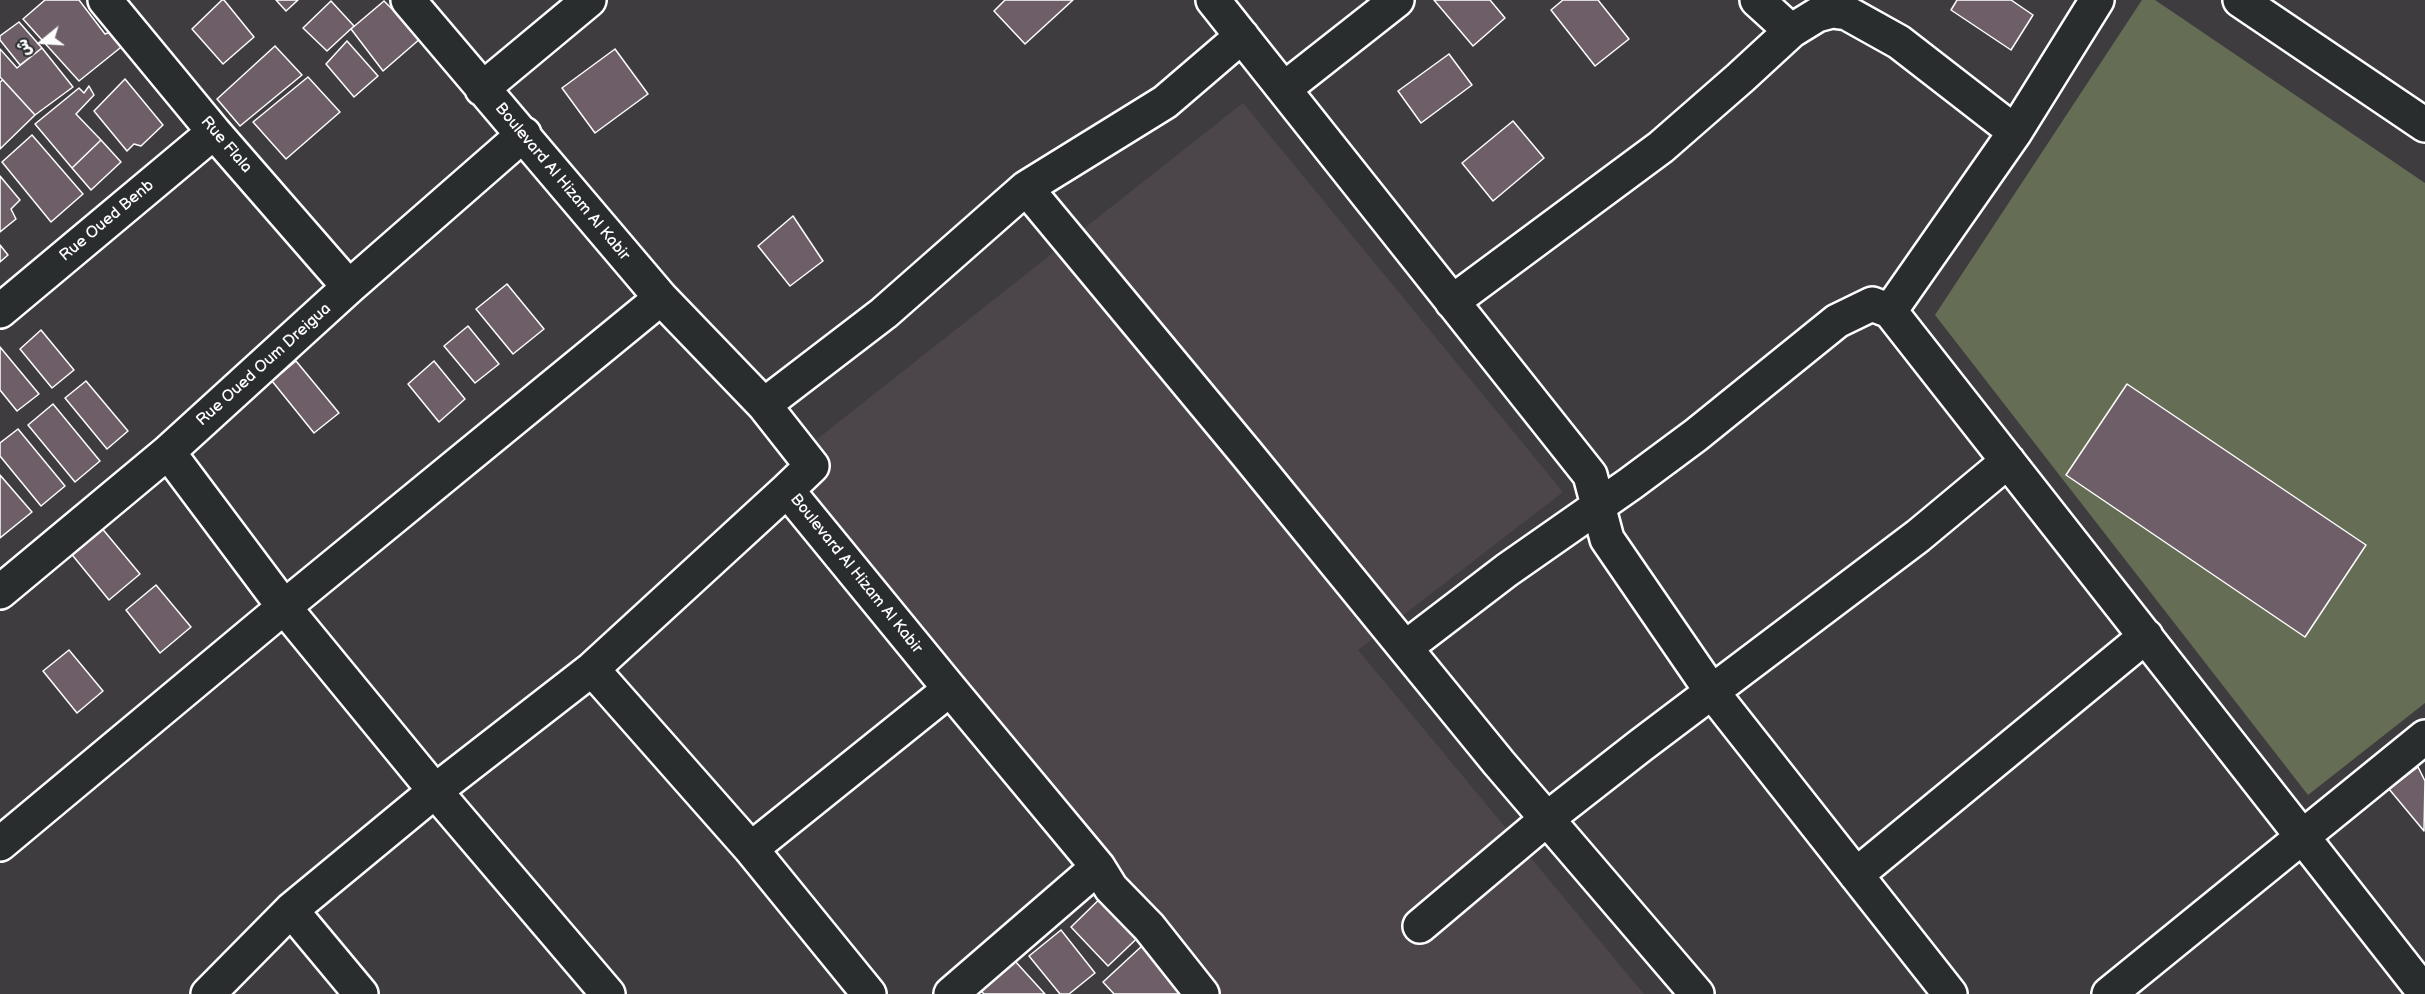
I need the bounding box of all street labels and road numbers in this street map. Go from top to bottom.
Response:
street label: Boulevard Al Hizam Al Kabir [490,99,634,265]
street label: Rue Flala [196,113,256,177]
street label: Rue Oued Benb [56,176,158,266]
street label: Rue Oued Oum Dreigua [193,300,335,430]
street label: Boulevard Al Hizam Al Kabir [786,490,926,658]

